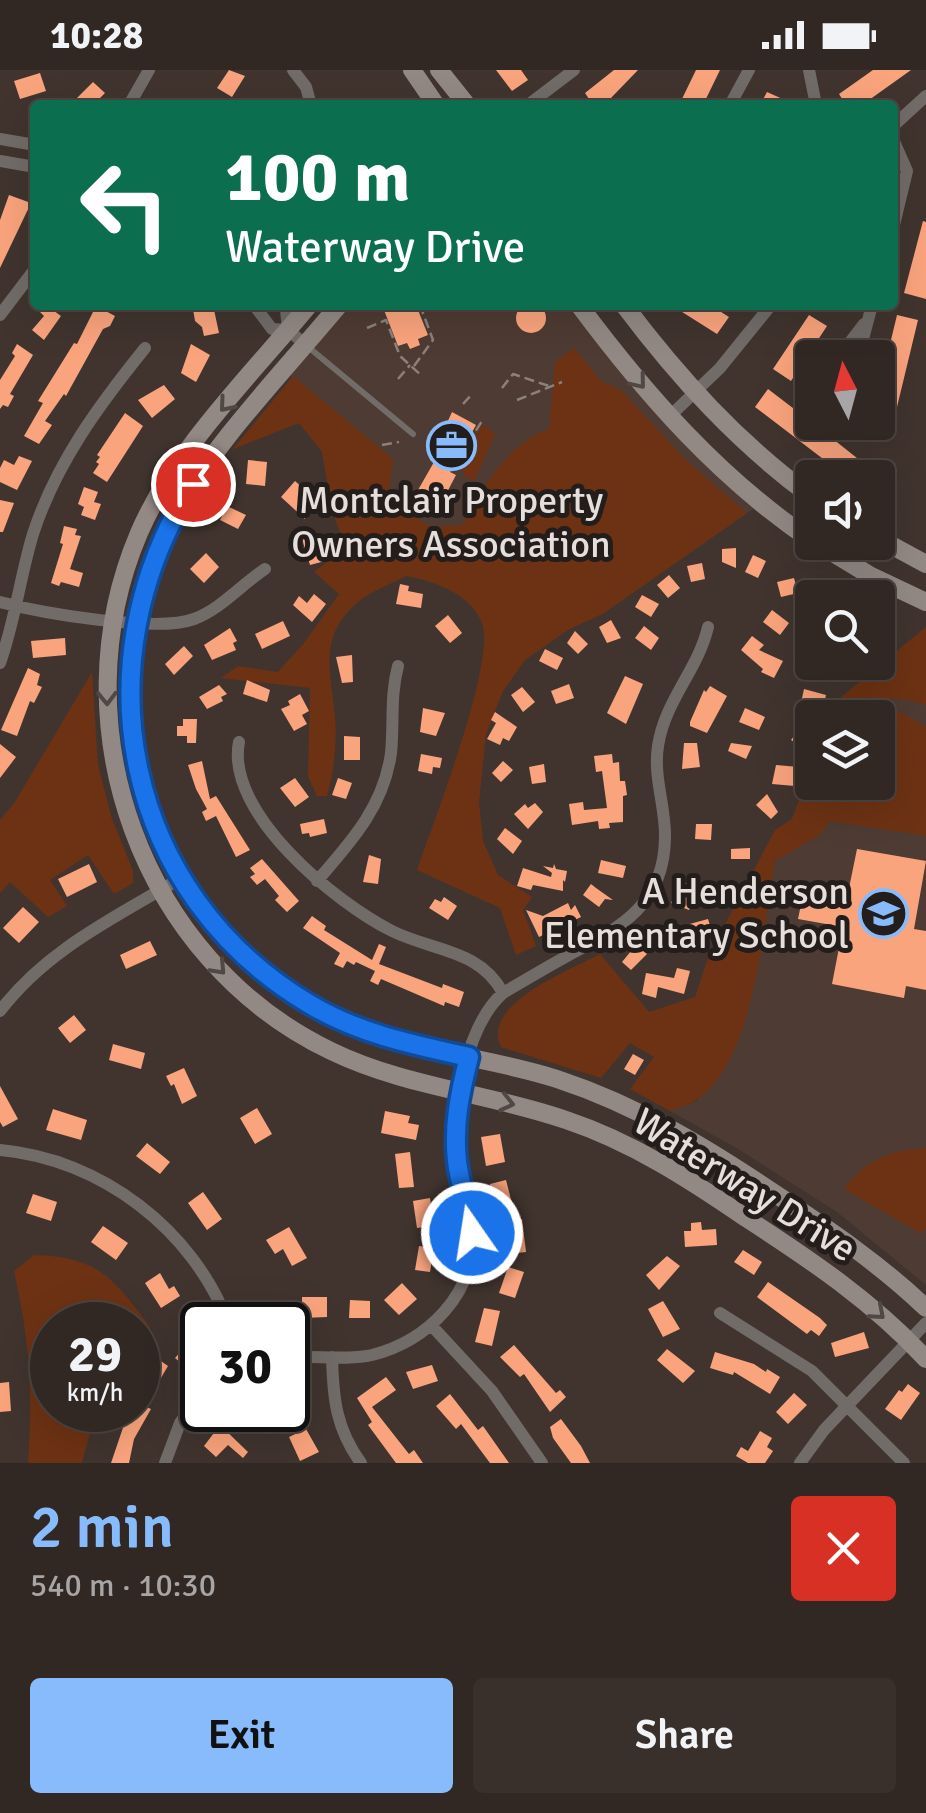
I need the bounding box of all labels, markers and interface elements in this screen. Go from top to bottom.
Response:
text: 10:28 [50,12,143,59]
text: 100 m [225,134,410,220]
icon: left [60,140,190,270]
text: Waterway Drive [225,220,525,275]
north arrow [795,340,895,440]
map controls [795,340,895,800]
one-way arrow [627,371,645,389]
one-way arrow [220,393,238,411]
office icon: Montclair Property Owners Association [425,420,477,472]
pin [151,442,236,527]
icon: arrive [166,457,221,512]
button: sound [795,460,895,560]
place label: Montclair Property Owners Association [291,477,611,568]
button: search [795,580,895,680]
one-way arrow [96,690,117,706]
button: layers [795,700,895,800]
place label: A Henderson Elementary School [544,868,849,959]
school or university icon: A Henderson Elementary School [858,887,910,939]
one-way arrow [207,957,225,975]
one-way arrow [498,1091,515,1112]
street label: Waterway Drive [625,1098,865,1272]
position arrow [420,1181,524,1285]
speed limit sign: 30 [180,1302,310,1432]
one-way arrow [867,1302,885,1320]
text: 29 [68,1324,122,1386]
text: km/h [67,1377,123,1408]
text: 2 min [30,1491,174,1565]
button: close [791,1496,896,1601]
text: 540 m · 10:30 [30,1566,216,1605]
button: Exit [30,1678,453,1793]
button: Share [473,1678,896,1793]

